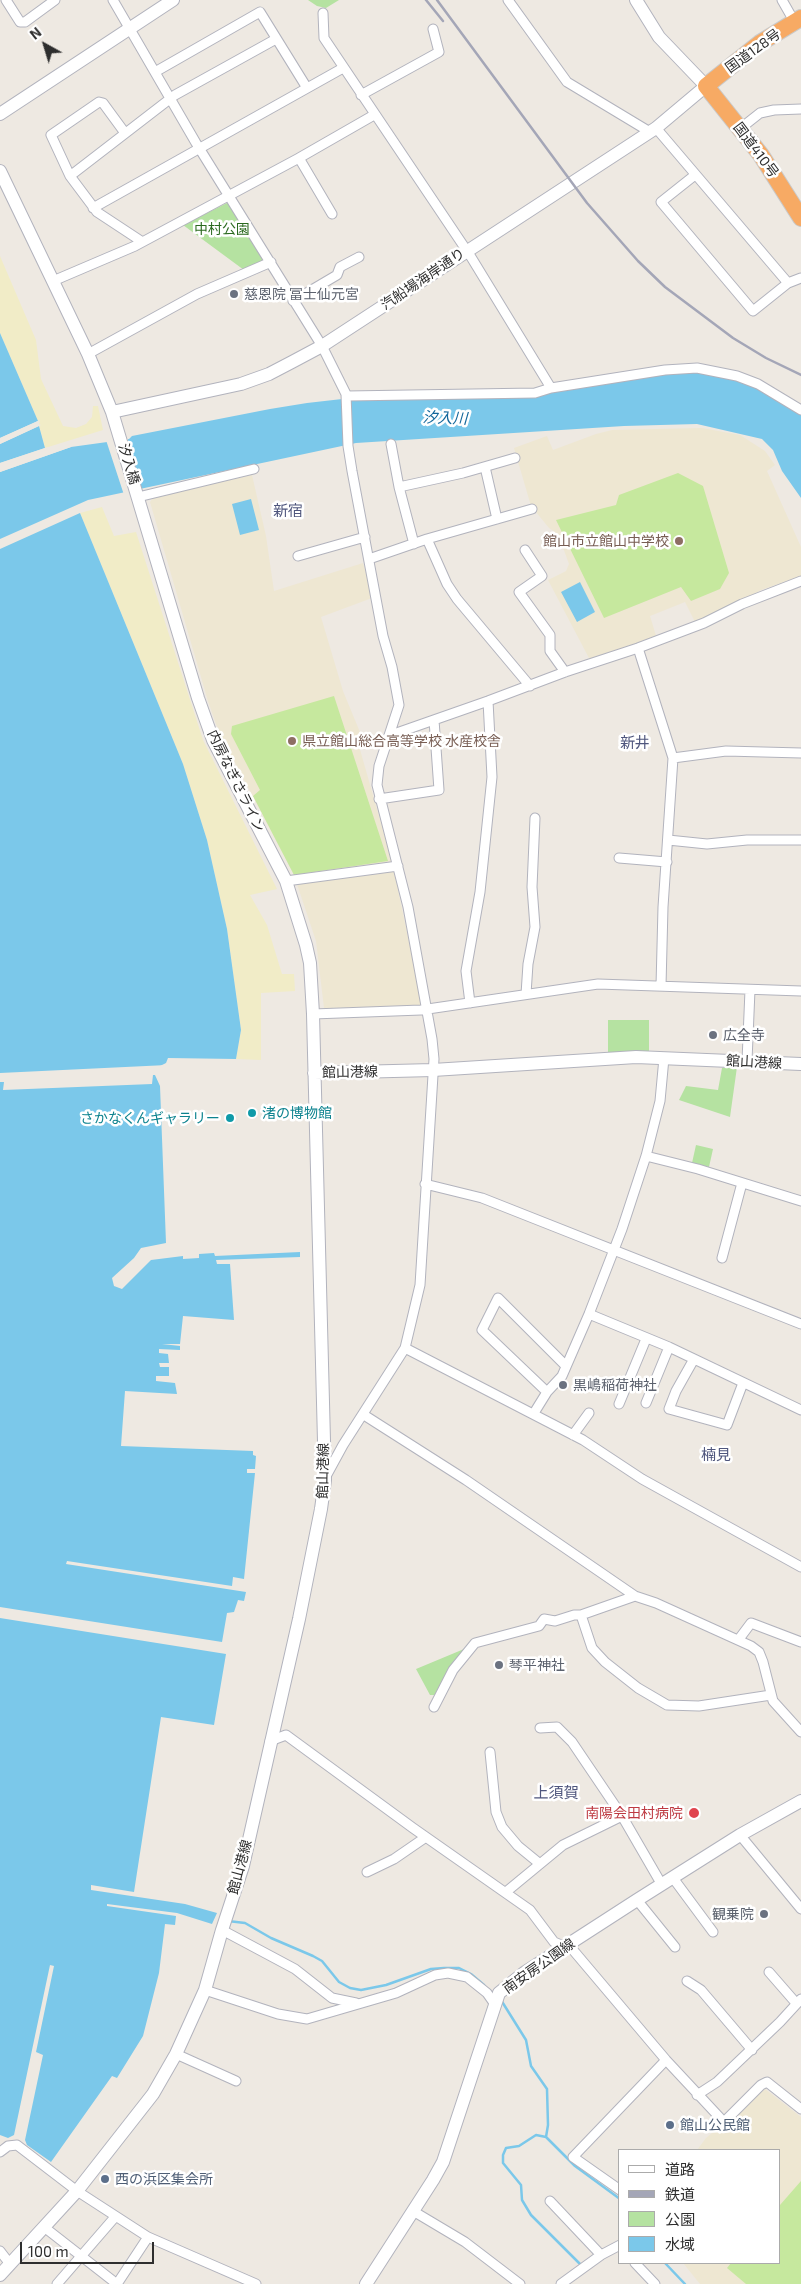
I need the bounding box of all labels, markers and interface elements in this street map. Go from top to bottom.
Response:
north arrow [20,20,70,70]
text: N [26,23,45,43]
street label: 国道128号 [722,25,784,77]
street label: 国道410号 [730,119,782,181]
park label: 中村公園 [194,221,250,237]
street label: 汽船場海岸通り [378,245,468,313]
place label: 慈恩院 冨士仙元宮 [244,286,359,302]
marker: 慈恩院 冨士仙元宮 [228,288,240,300]
water label: 汐入川 [422,408,468,428]
street label: 汐入橋 [115,441,143,487]
district label: 新宿 [273,502,303,520]
place label: 館山市立館山中学校 [543,533,669,549]
marker: 館山市立館山中学校 [673,535,685,547]
street label: 内房なぎさライン [204,727,268,835]
place label: 県立館山総合高等学校 水産校舎 [302,733,501,749]
district label: 新井 [620,734,650,752]
marker: 県立館山総合高等学校 水産校舎 [286,735,298,747]
place label: 広全寺 [723,1027,765,1043]
marker: 広全寺 [707,1029,719,1041]
street label: 館山港線 [726,1052,782,1072]
street label: 館山港線 [322,1063,378,1081]
place label: 渚の博物館 [262,1105,332,1121]
marker: 渚の博物館 [246,1107,258,1119]
place label: さかなくんギャラリー [80,1110,220,1126]
marker: さかなくんギャラリー [224,1112,236,1124]
place label: 黒嶋稲荷神社 [573,1377,657,1393]
marker: 黒嶋稲荷神社 [557,1379,569,1391]
street label: 館山港線 [314,1443,332,1499]
district label: 楠見 [701,1446,731,1464]
place label: 琴平神社 [509,1657,565,1673]
marker: 琴平神社 [493,1659,505,1671]
district label: 上須賀 [534,1784,578,1802]
place label: 南陽会田村病院 [585,1805,683,1821]
marker: 南陽会田村病院 [687,1806,701,1820]
street label: 館山港線 [225,1838,255,1896]
place label: 観乗院 [712,1906,754,1922]
marker: 観乗院 [758,1908,770,1920]
street label: 南安房公園線 [500,1935,578,1997]
place label: 館山公民館 [680,2117,750,2133]
marker: 館山公民館 [664,2119,676,2131]
legend [618,2149,781,2264]
text: 道路 [665,2160,695,2178]
place label: 西の浜区集会所 [115,2171,213,2187]
marker: 西の浜区集会所 [99,2173,111,2185]
text: 鉄道 [665,2185,695,2203]
text: 公園 [665,2210,695,2228]
scale bar [22,2232,156,2264]
text: 水域 [665,2235,695,2253]
text: 100 m [28,2242,69,2260]

